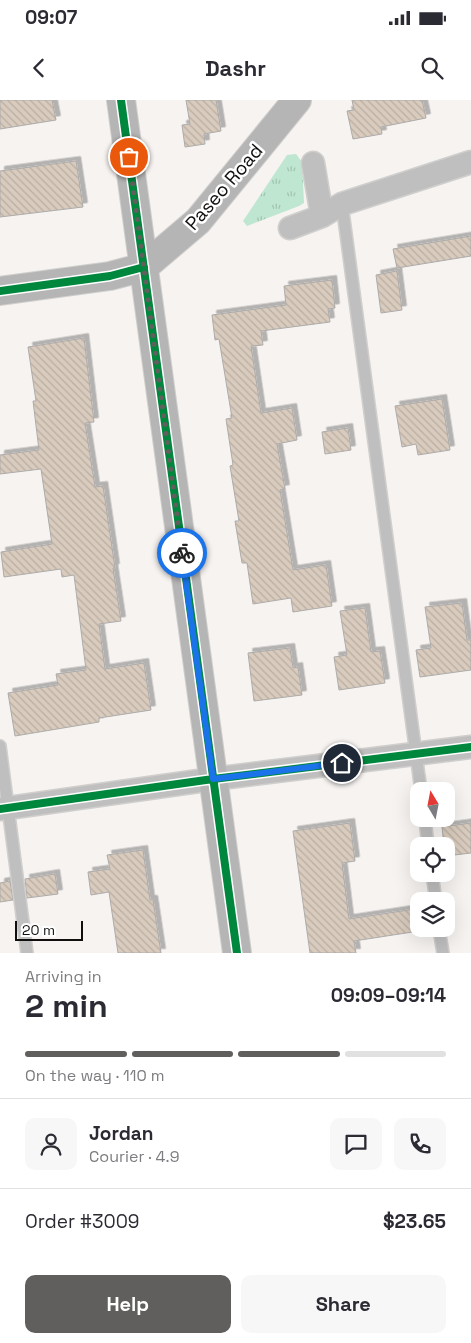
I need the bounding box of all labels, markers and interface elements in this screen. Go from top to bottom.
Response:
text: 09:07 [25,5,77,30]
icon: back [25,54,53,82]
text: Dashr [205,54,266,82]
icon: search [418,54,446,82]
pin [108,136,150,178]
street label: Paseo Road [180,139,268,235]
icon: bag [115,143,143,171]
courier [157,528,207,578]
icon: bike [168,539,196,567]
pin [321,742,363,784]
icon: home [328,749,356,777]
north arrow [410,782,455,828]
map controls [410,782,455,937]
button: locate [410,837,455,882]
button: layers [410,892,455,937]
scale bar [15,918,82,941]
text: 20 m [22,921,55,939]
text: Arriving in [25,966,102,987]
text: 09:09–09:14 [331,983,446,1008]
text: 2 min [25,986,108,1026]
text: On the way · 110 m [25,1065,165,1086]
button: person [25,1118,77,1170]
button: chat [330,1118,382,1170]
button: phone [394,1118,446,1170]
text: Jordan [89,1121,154,1146]
text: Courier · 4.9 [89,1146,179,1167]
text: Order #3009 [25,1209,139,1234]
text: $23.65 [383,1209,446,1234]
button: Help [25,1275,231,1333]
button: Share [241,1275,446,1333]

